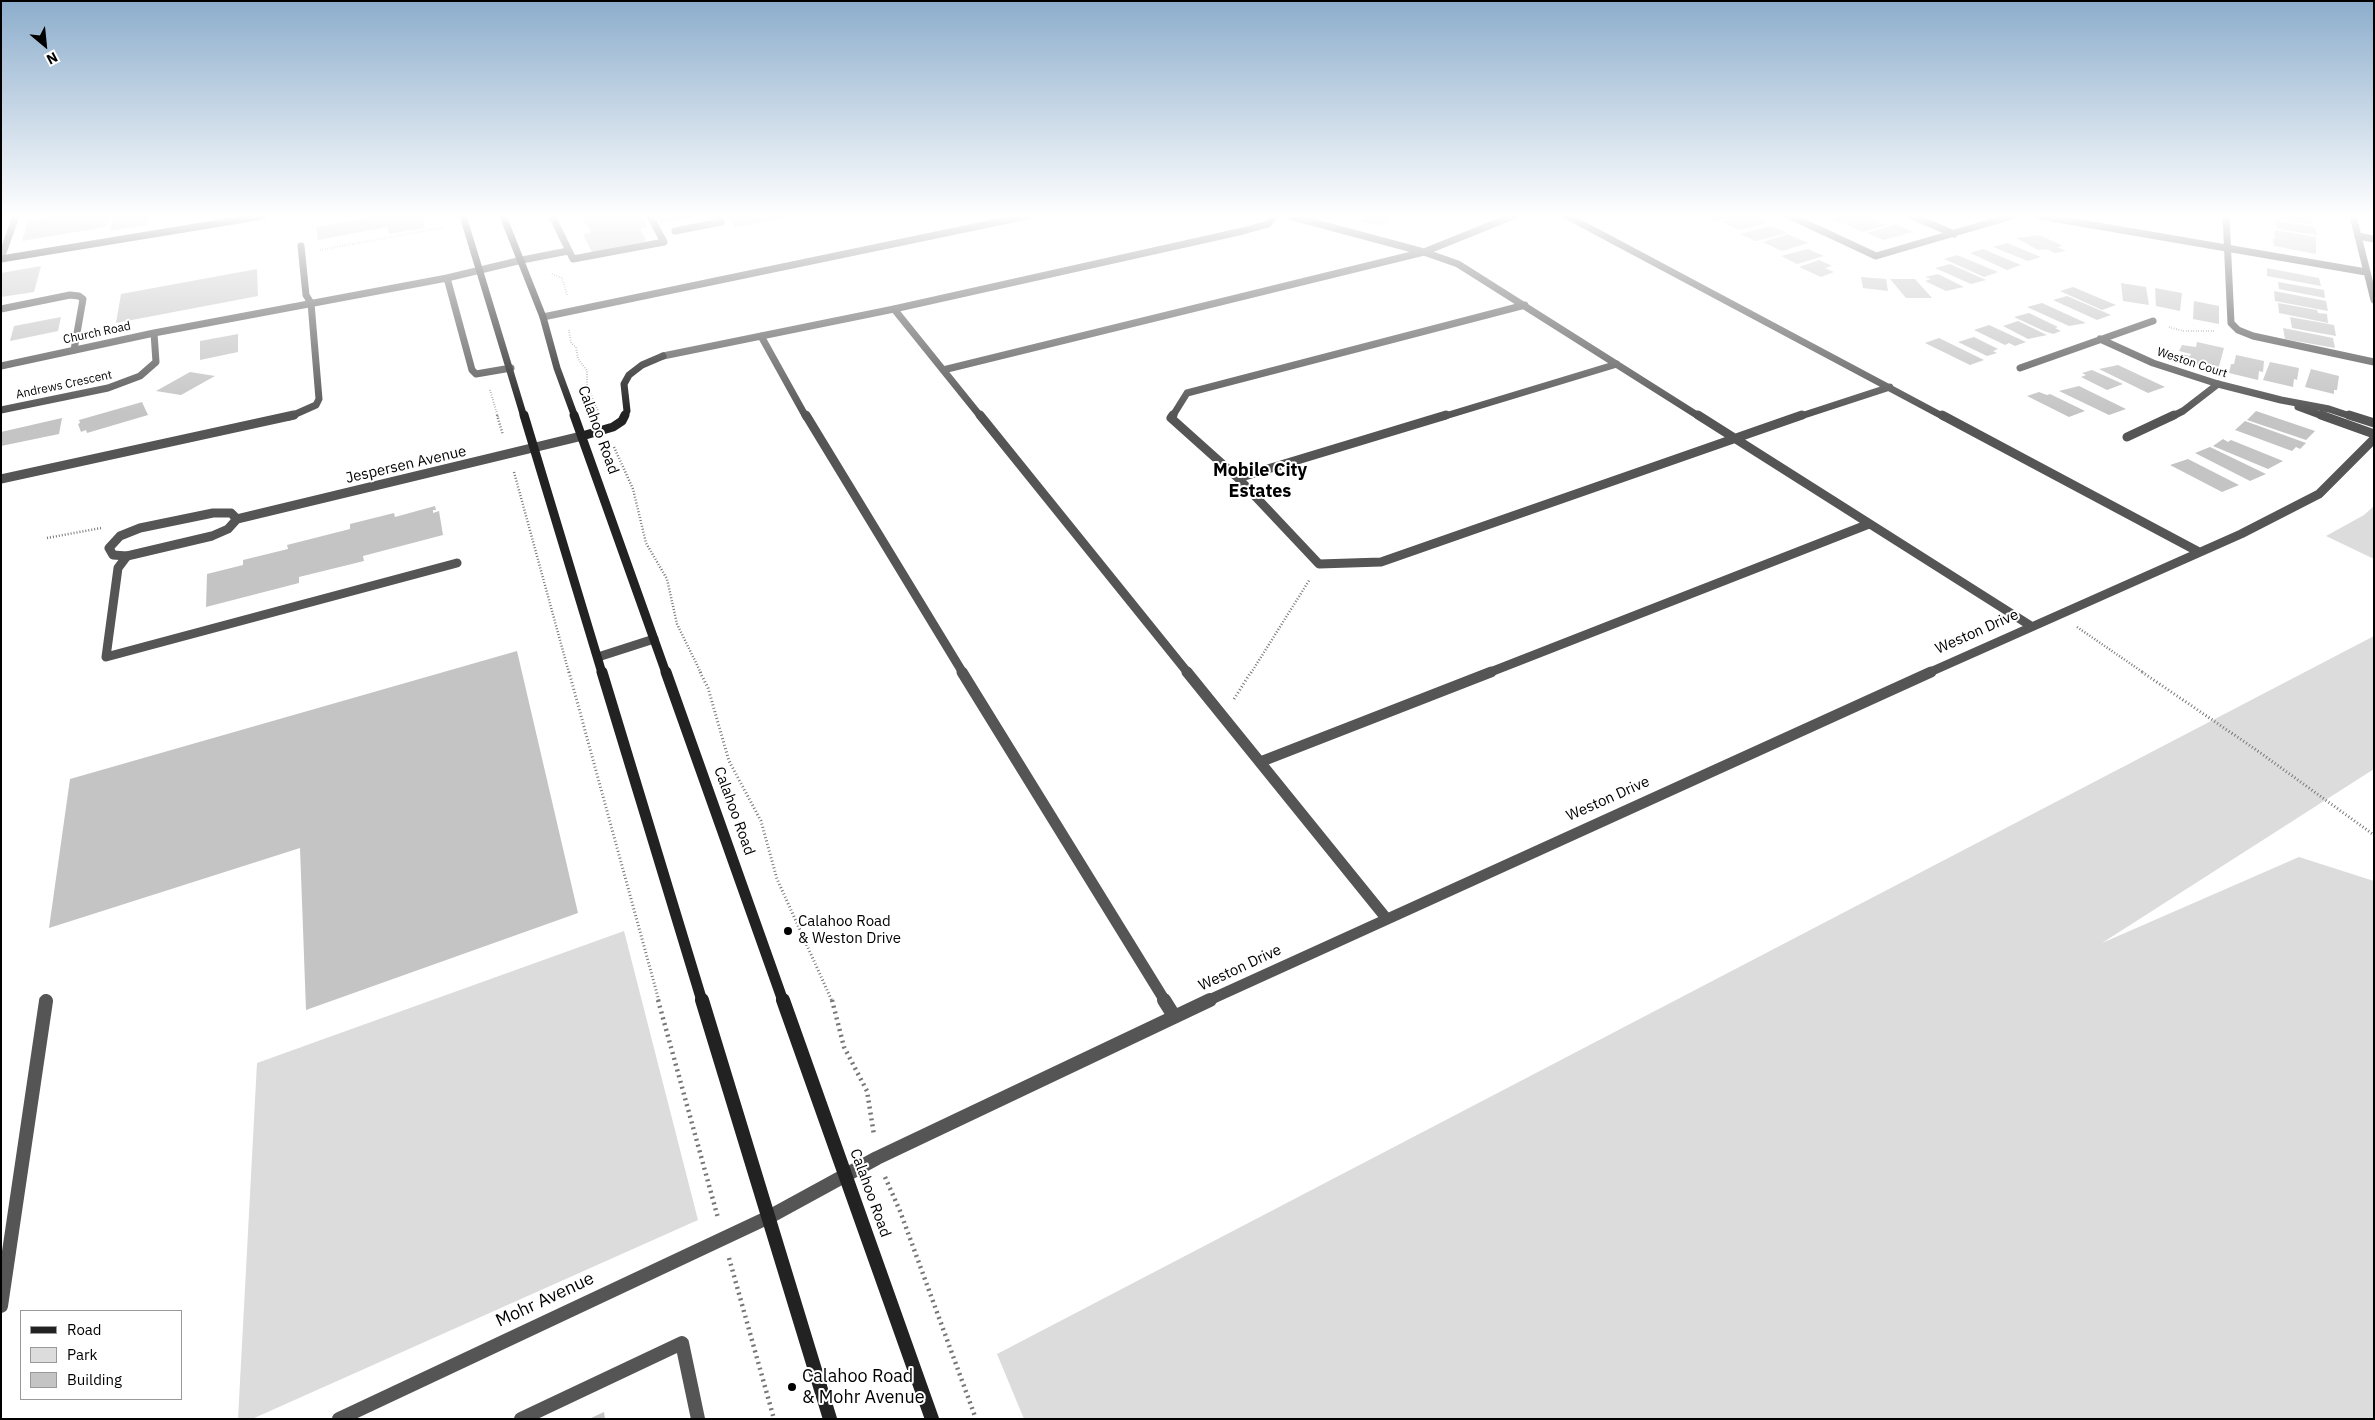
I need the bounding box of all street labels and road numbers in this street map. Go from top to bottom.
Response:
street label: Church Road [62,319,132,347]
street label: Weston Court [2155,345,2229,381]
street label: Andrews Crescent [15,368,113,402]
street label: Calahoo Road [574,383,622,477]
street label: Jespersen Avenue [344,442,468,488]
street label: Weston Drive [1933,606,2021,658]
street label: Calahoo Road [710,764,758,858]
street label: Weston Drive [1564,773,1652,825]
street label: Weston Drive [1196,941,1284,995]
street label: Calahoo Road [846,1146,894,1240]
street label: Mohr Avenue [492,1268,598,1332]

